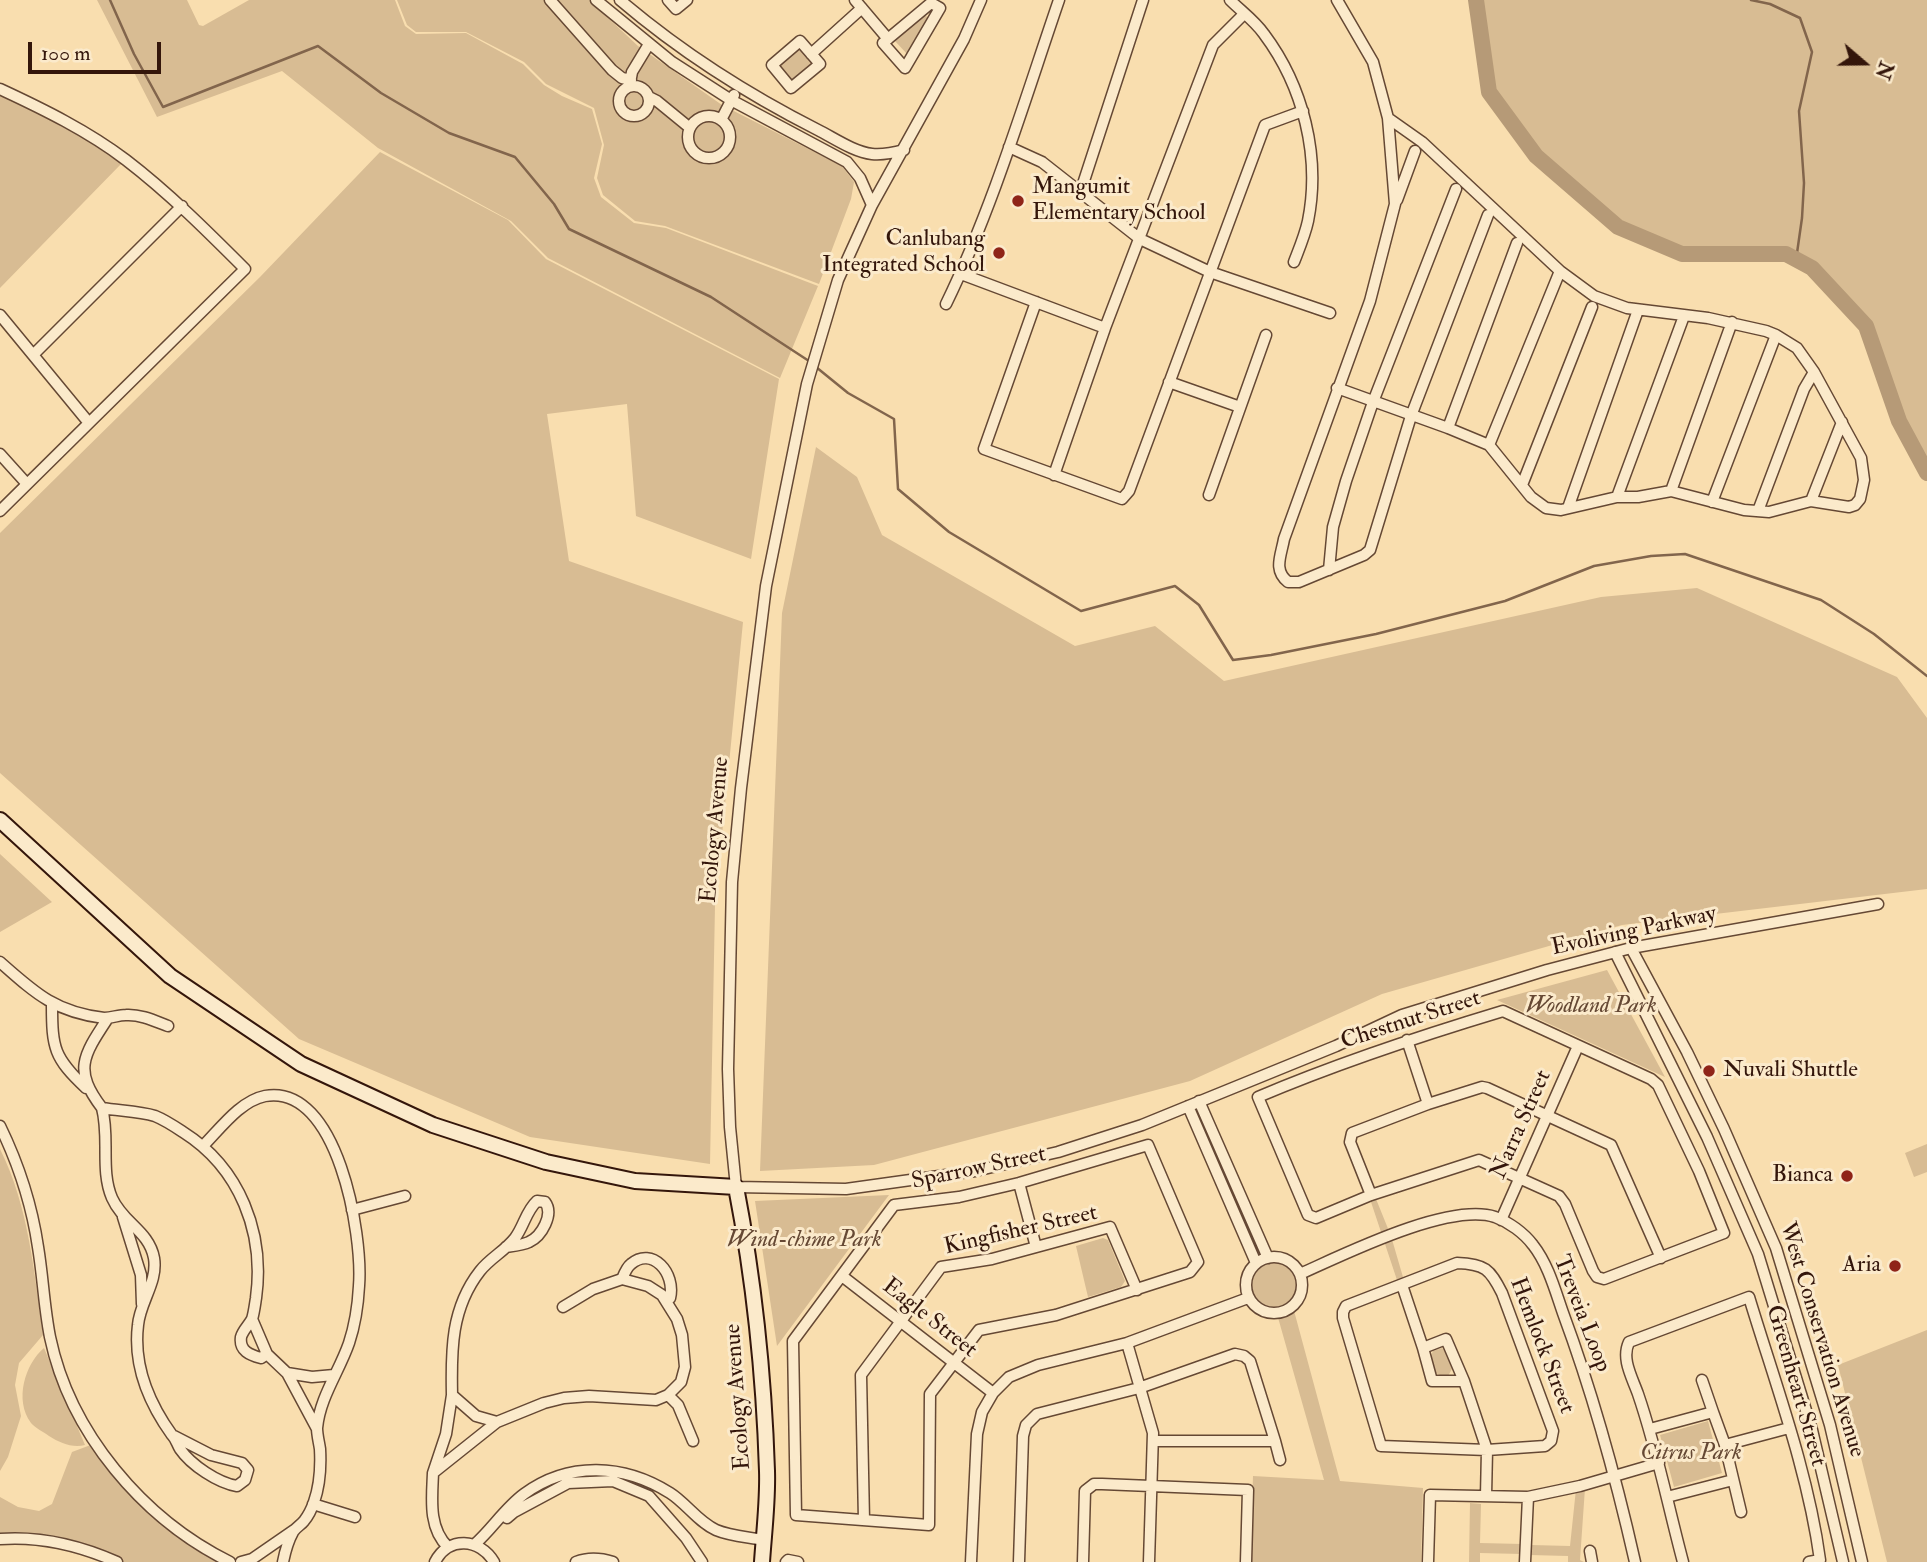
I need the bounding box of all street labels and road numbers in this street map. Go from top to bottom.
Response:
street label: Ecology Avenue [696,756,736,904]
street label: Evoliving Parkway [1549,901,1719,963]
street label: Chestnut Street [1338,985,1484,1057]
street label: Narra Street [1486,1066,1558,1184]
street label: Sparrow Street [909,1141,1049,1197]
street label: Kingfisher Street [942,1200,1100,1262]
street label: West Conservation Avenue [1772,1219,1870,1461]
street label: Treveia Loop [1546,1252,1616,1376]
street label: Eagle Street [876,1273,982,1365]
street label: Hemlock Street [1502,1274,1580,1418]
street label: Greenheart Street [1759,1302,1831,1470]
street label: Ecology Avenue [720,1323,758,1471]

